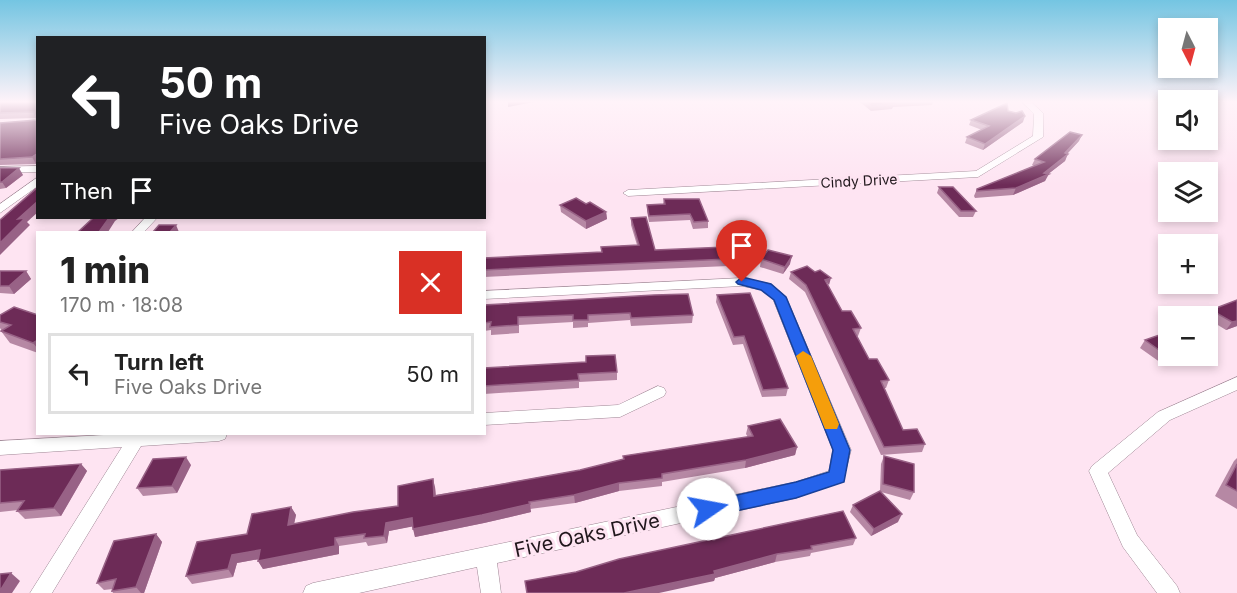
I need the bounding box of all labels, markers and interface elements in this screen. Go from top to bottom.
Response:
north arrow [1158,18,1218,78]
map controls [1158,18,1218,366]
text: 50 m [159,57,262,108]
icon: left [60,60,138,138]
button: sound [1158,90,1218,150]
text: Five Oaks Drive [159,108,359,141]
button: layers [1158,162,1218,222]
street label: Cindy Drive [820,170,898,191]
icon: arrive [125,174,158,207]
text: Then [60,178,113,204]
pin [716,220,767,282]
icon: arrive [725,229,758,262]
button: + [1158,234,1218,294]
text: 1 min [60,248,150,292]
button: close [399,251,462,314]
text: 170 m · 18:08 [60,293,183,317]
button: − [1158,306,1218,366]
text: Turn left [114,349,204,375]
icon: left [63,357,96,390]
text: 50 m [406,361,459,387]
text: Five Oaks Drive [114,375,262,399]
position arrow [676,477,740,541]
street label: Five Oaks Drive [512,508,662,562]

